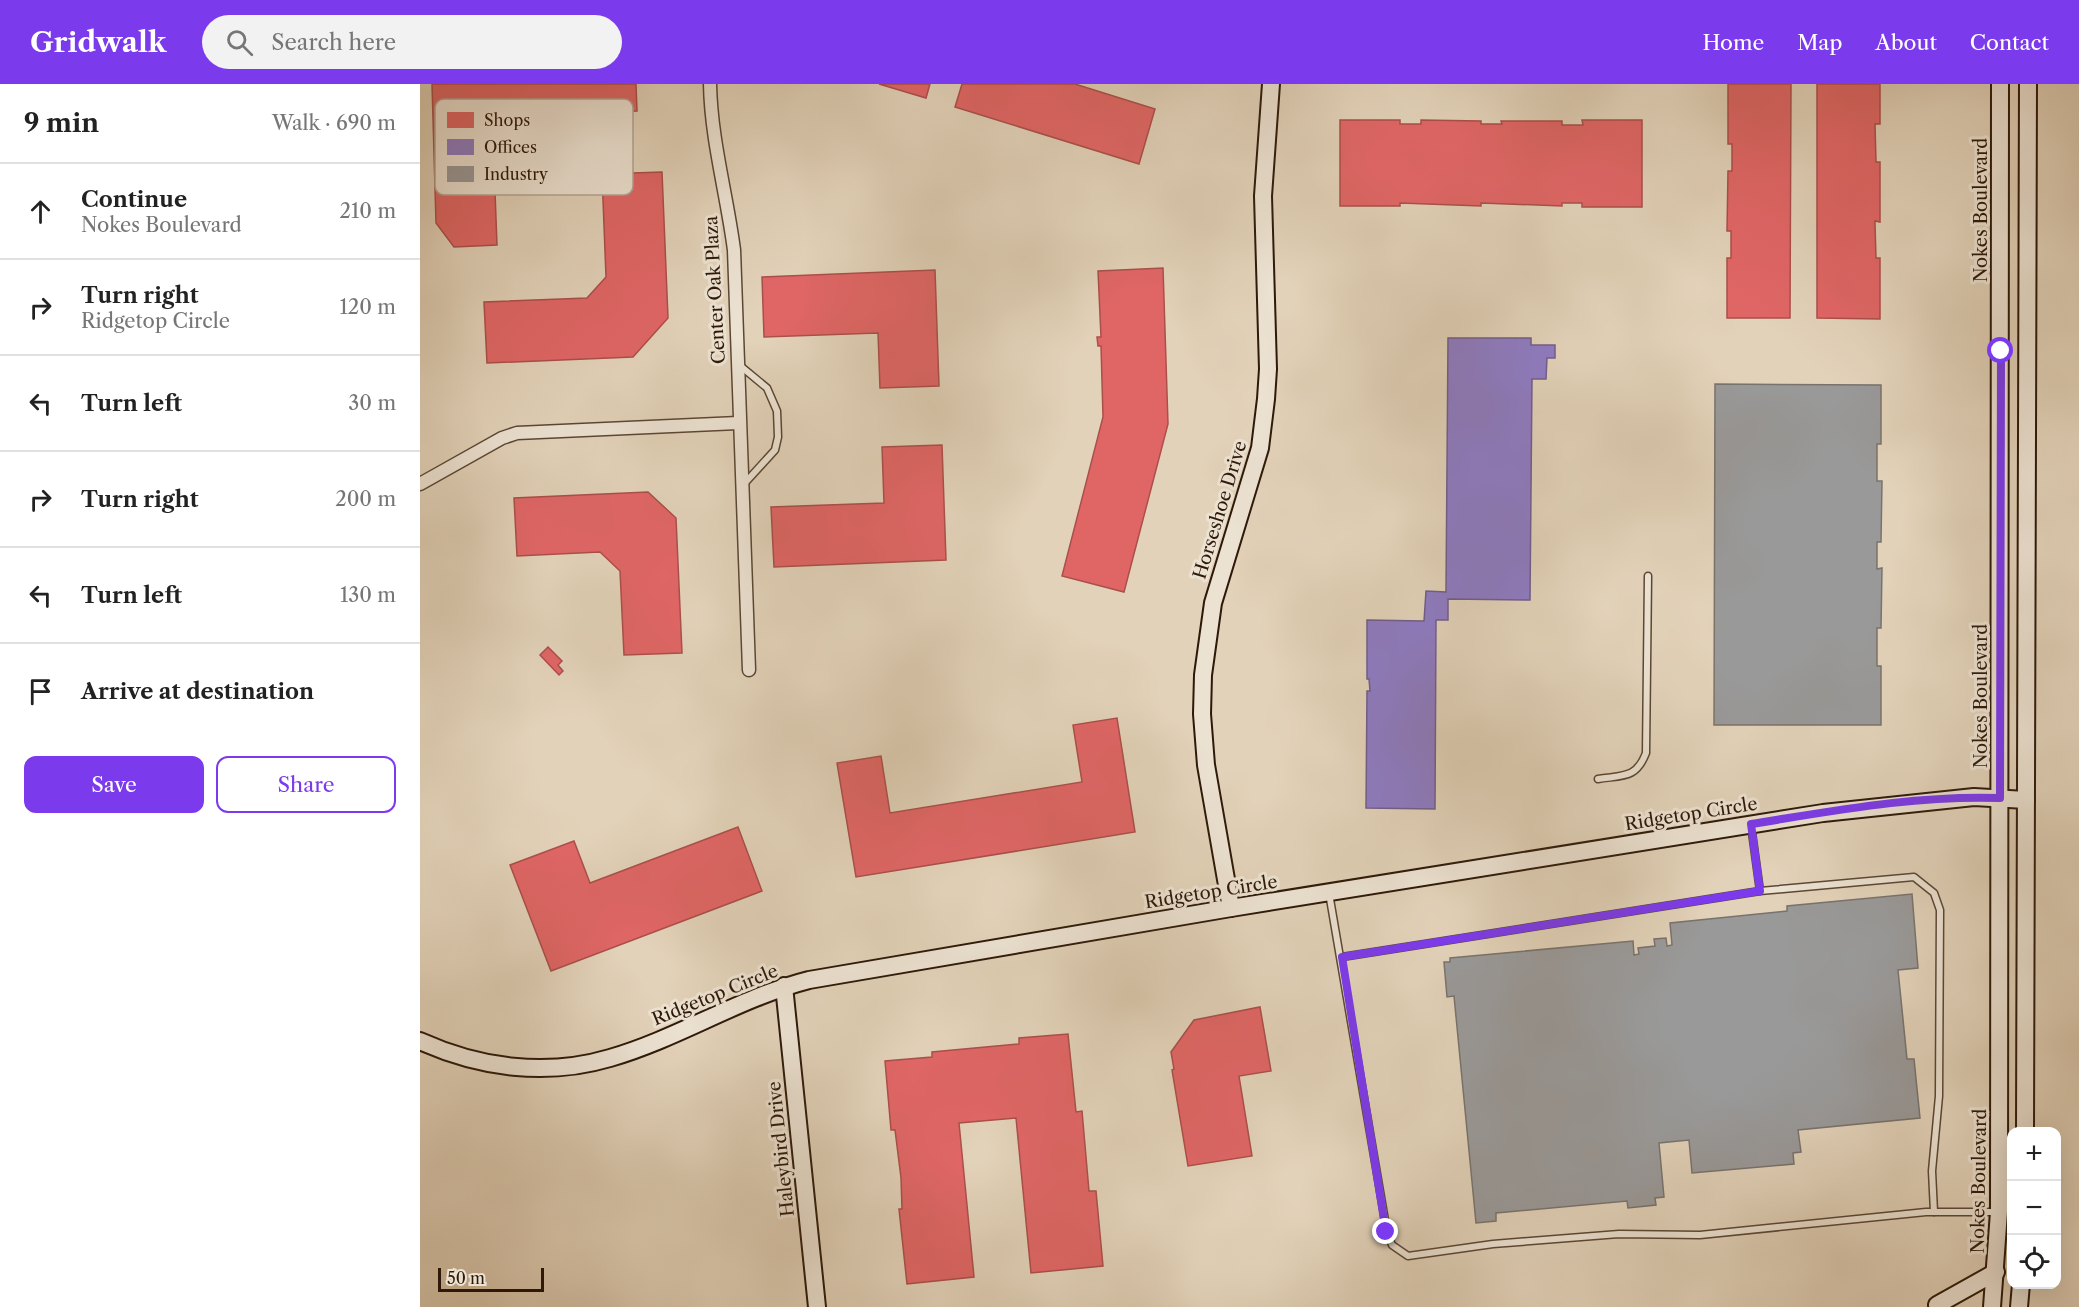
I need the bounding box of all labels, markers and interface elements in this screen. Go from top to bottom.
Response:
search box [202,15,622,69]
text: Gridwalk [30,25,166,59]
icon: search [223,26,256,59]
text: Search here [271,29,396,56]
text: Home [1703,30,1764,55]
text: Map [1797,30,1842,55]
text: About [1875,30,1937,55]
text: Contact [1970,30,2049,55]
legend [435,99,633,195]
text: 9 min [24,107,99,139]
text: Shops [484,110,530,130]
text: Walk · 690 m [272,111,396,135]
text: Offices [484,137,537,157]
street label: Nokes Boulevard [1970,138,1992,282]
text: Industry [484,164,549,184]
text: Continue [81,186,187,213]
icon: ahead [24,195,57,228]
text: 210 m [339,199,396,223]
text: Nokes Boulevard [81,213,242,237]
street label: Center Oak Plaza [700,215,730,365]
text: Turn right [81,282,199,309]
icon: right [24,291,57,324]
text: 120 m [339,295,396,319]
text: Ridgetop Circle [81,309,230,333]
route start [1987,337,2013,363]
icon: left [24,387,57,420]
text: Turn left [81,390,182,417]
text: 30 m [348,391,396,415]
street label: Horseshoe Drive [1189,438,1251,582]
icon: right [24,483,57,516]
text: Turn right [81,486,199,513]
text: 200 m [335,487,396,511]
icon: left [24,579,57,612]
text: Turn left [81,582,182,609]
text: 130 m [340,583,396,607]
street label: Nokes Boulevard [1970,624,1992,768]
icon: arrive [24,675,57,708]
text: Arrive at destination [81,678,314,705]
button: Save [24,756,204,813]
button: Share [216,756,396,813]
street label: Ridgetop Circle [1623,793,1759,835]
street label: Ridgetop Circle [1143,871,1279,913]
street label: Ridgetop Circle [649,960,781,1030]
street label: Haleybird Drive [763,1080,799,1218]
street label: Nokes Boulevard [1967,1108,1991,1254]
map controls [2007,1127,2061,1289]
button: + [2007,1127,2061,1181]
button: − [2007,1181,2061,1235]
route end [1372,1218,1398,1244]
button: locate [2007,1235,2061,1289]
scale bar [438,1265,544,1292]
text: 50 m [447,1268,485,1288]

